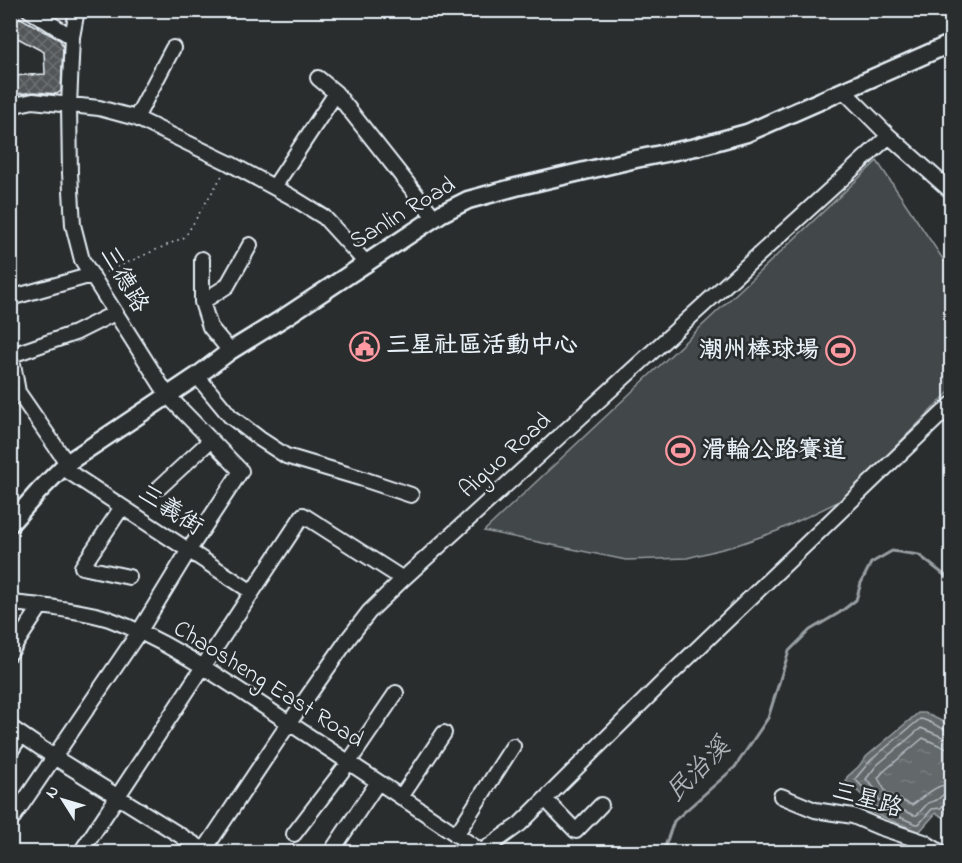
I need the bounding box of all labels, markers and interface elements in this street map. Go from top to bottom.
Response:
street label: Sanlin Road [343,168,463,260]
street label: 三德路 [90,240,156,320]
place label: 三星社區活動中心 [386,329,578,364]
public building icon: 三星社區活動中心 [349,330,381,362]
place label: 潮州棒球場 [699,334,819,369]
sports icon: 潮州棒球場 [824,335,856,367]
street label: Aiguo Road [452,404,561,507]
place label: 滑輪公路賽道 [702,434,846,469]
sports icon: 滑輪公路賽道 [665,435,697,467]
street label: 三義街 [130,477,210,545]
street label: Chaosheng East Road [166,612,371,758]
water label: 民治溪 [658,729,741,812]
north arrow [33,770,93,830]
street label: 三星路 [828,774,906,828]
text: N [40,780,66,804]

